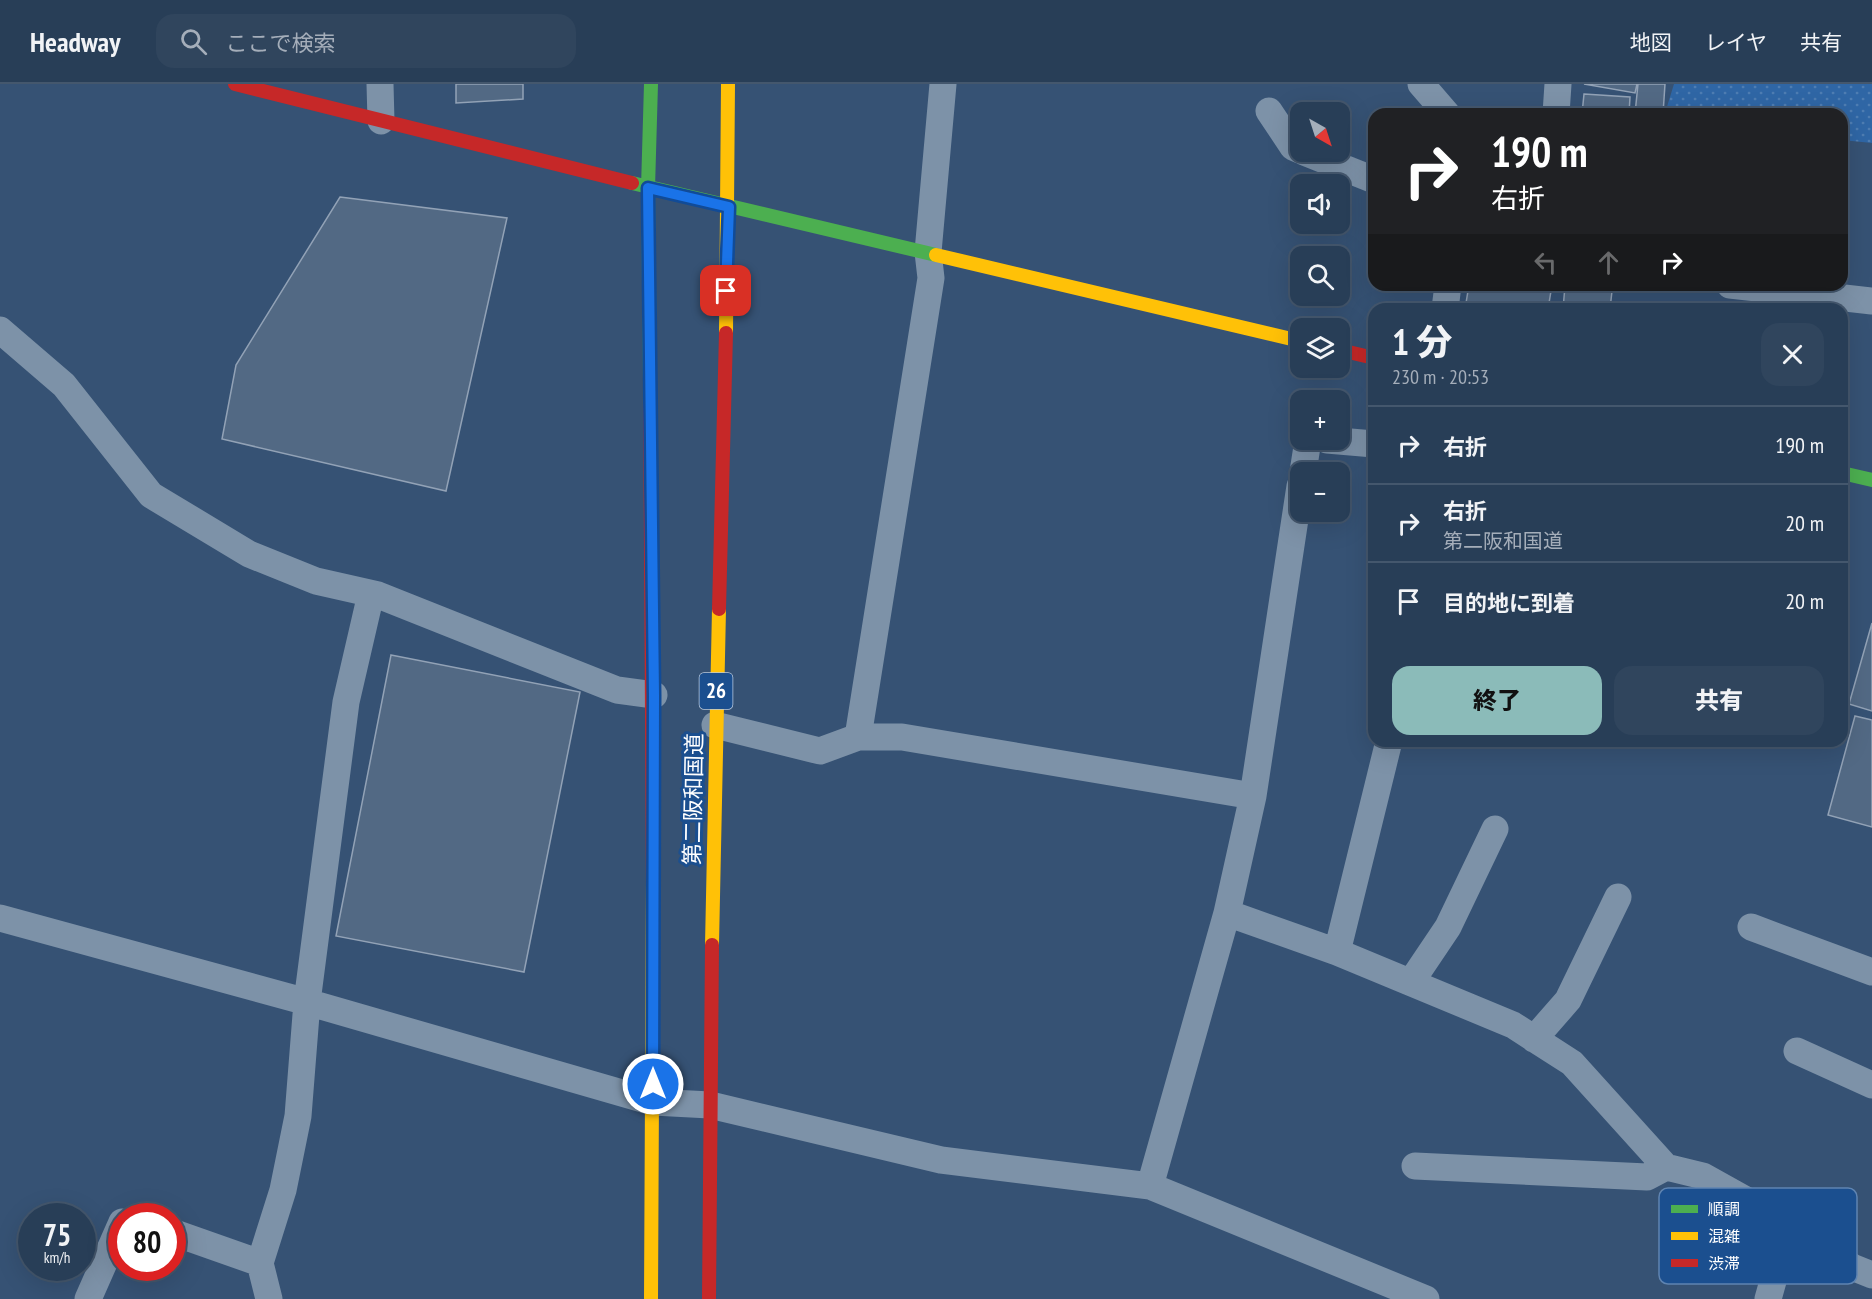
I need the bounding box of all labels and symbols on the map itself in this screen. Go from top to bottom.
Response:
north arrow [1290,102,1350,162]
pin [700,265,751,316]
road number: 26 [700,673,732,709]
street label: 第二阪和国道 [678,733,708,865]
position arrow [621,1052,685,1116]
legend [1659,1188,1857,1284]
text: 順調 [1708,1199,1740,1219]
speed limit sign: 80 [108,1203,186,1281]
text: 混雑 [1708,1226,1740,1246]
text: 渋滞 [1708,1253,1740,1273]

